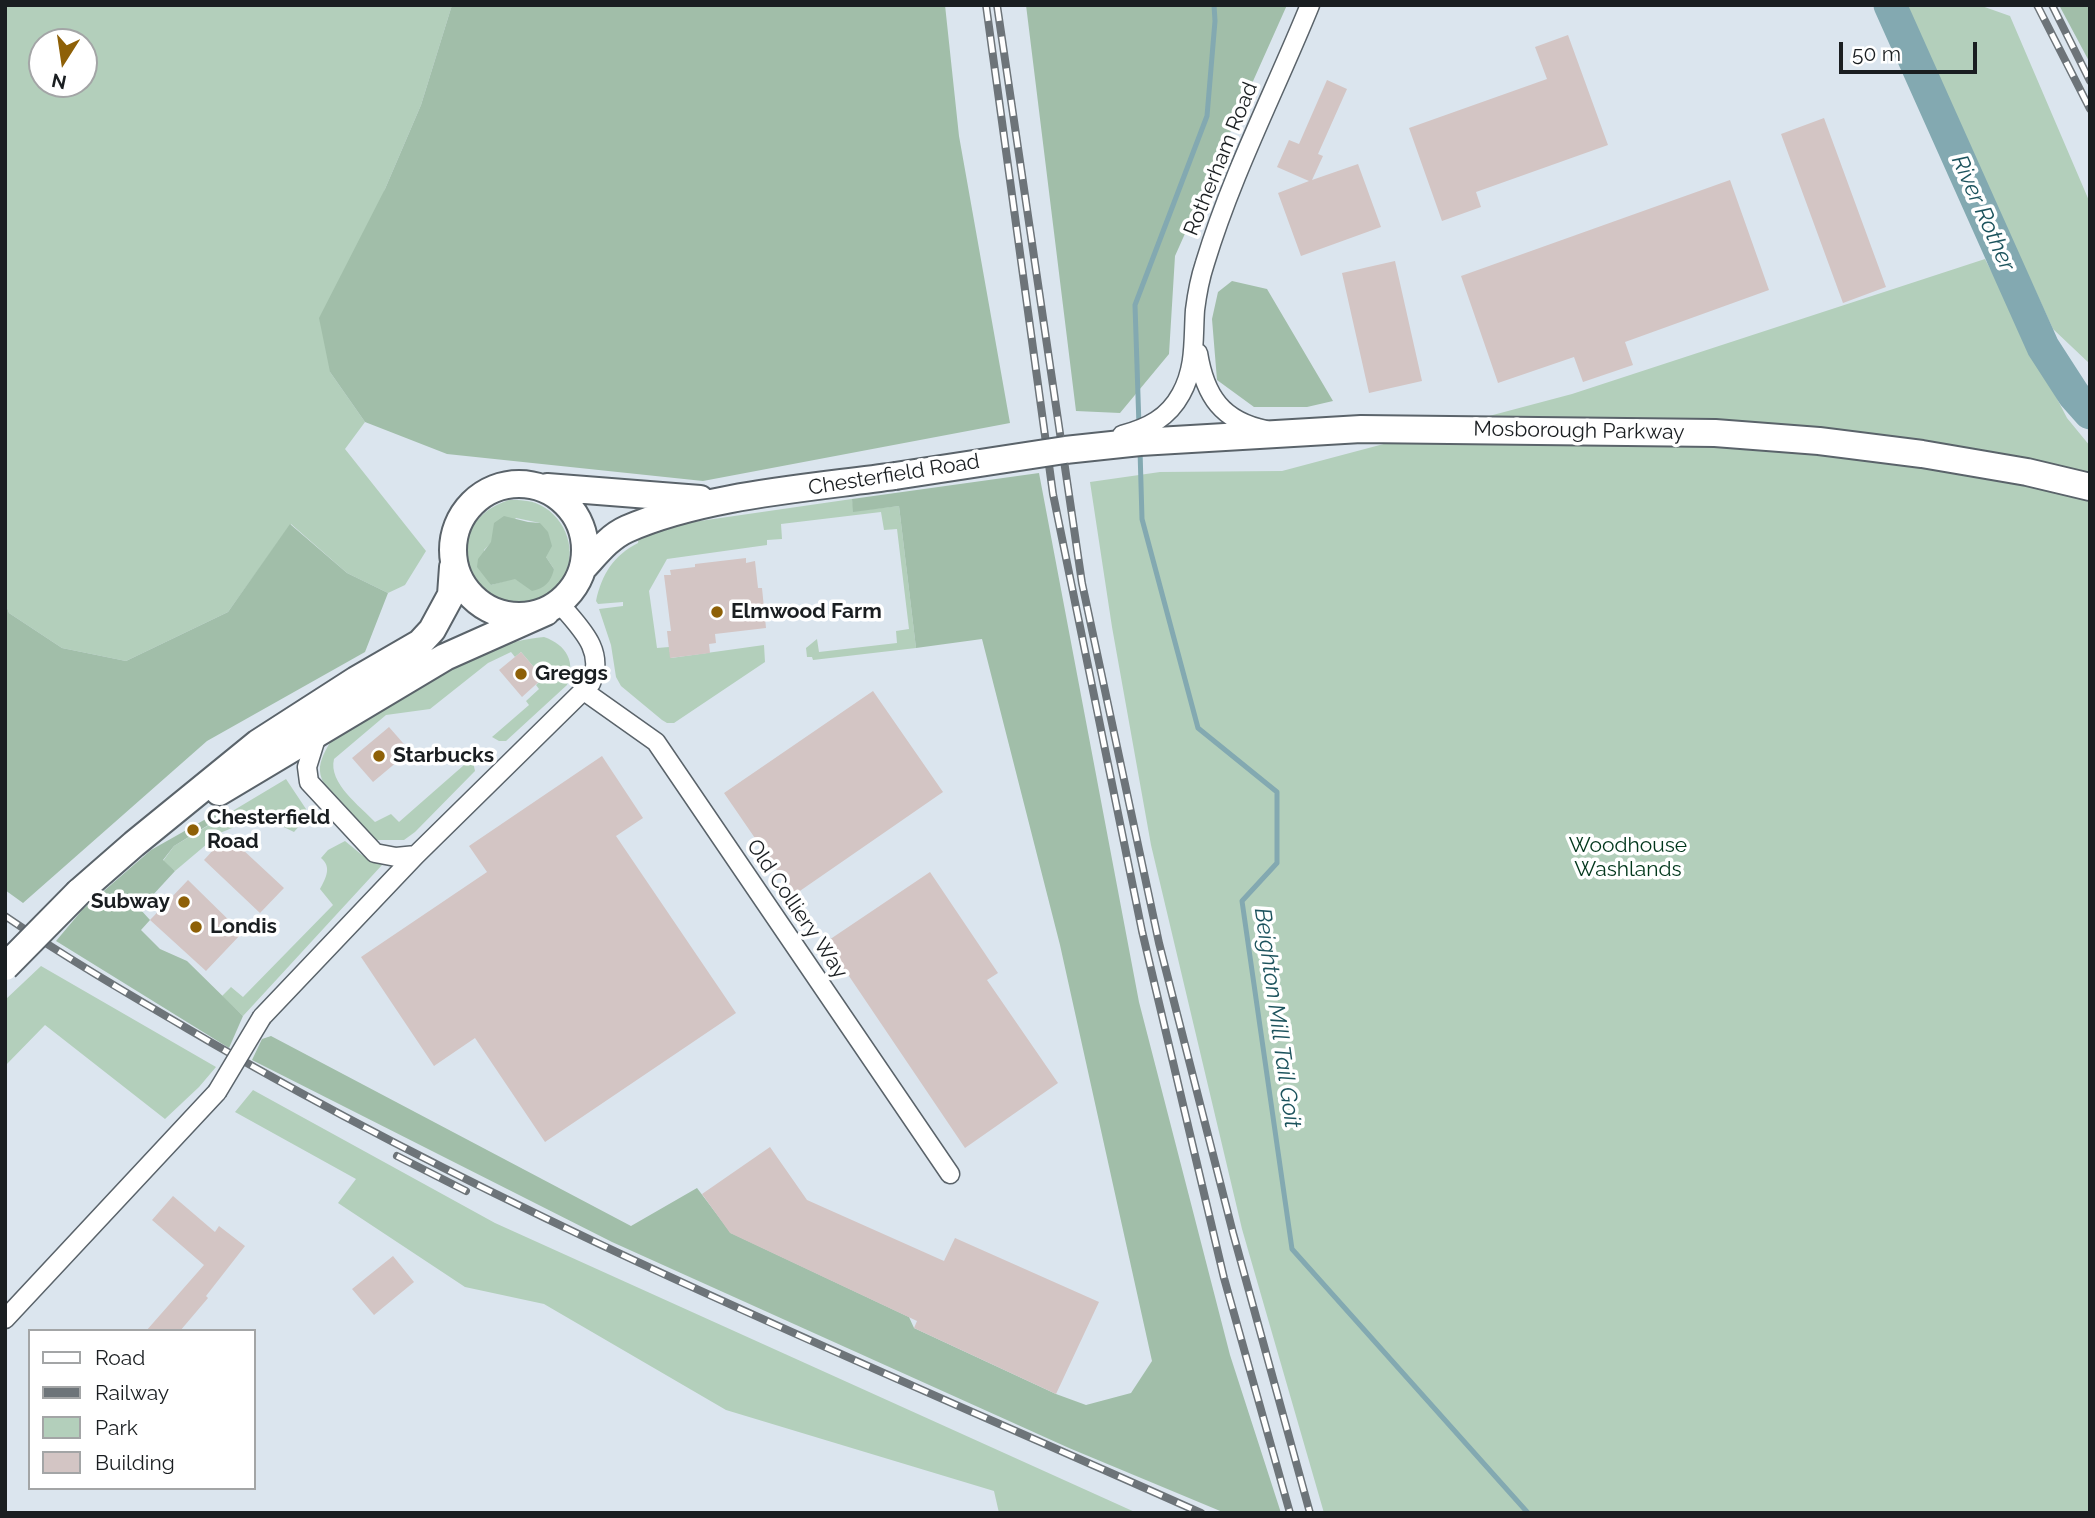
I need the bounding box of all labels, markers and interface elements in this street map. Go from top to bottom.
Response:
north arrow [28,28,98,98]
scale bar [1843,28,1981,72]
text: 50 m [1852,41,1901,66]
text: N [50,69,68,94]
street label: Rotherham Road [1179,79,1263,239]
water label: River Rother [1945,151,2021,275]
street label: Mosborough Parkway [1473,417,1685,445]
street label: Chesterfield Road [807,449,981,501]
place label: Elmwood Farm [731,599,882,625]
marker: Elmwood Farm [709,604,725,620]
place label: Greggs [535,661,608,687]
marker: Greggs [513,666,529,682]
place label: Starbucks [393,743,494,769]
marker: Starbucks [371,748,387,764]
place label: Chesterfield Road [207,805,330,855]
marker: Chesterfield Road [185,822,201,838]
park label: Woodhouse Washlands [1569,833,1687,883]
street label: Old Colliery Way [741,835,853,983]
place label: Subway [91,889,170,915]
marker: Subway [176,894,192,910]
water label: Beighton Mill Tail Goit [1248,906,1306,1130]
place label: Londis [210,914,277,940]
marker: Londis [188,919,204,935]
legend [28,1329,256,1490]
text: Road [95,1345,145,1370]
text: Railway [95,1380,169,1405]
text: Park [95,1415,138,1440]
text: Building [95,1450,175,1475]

